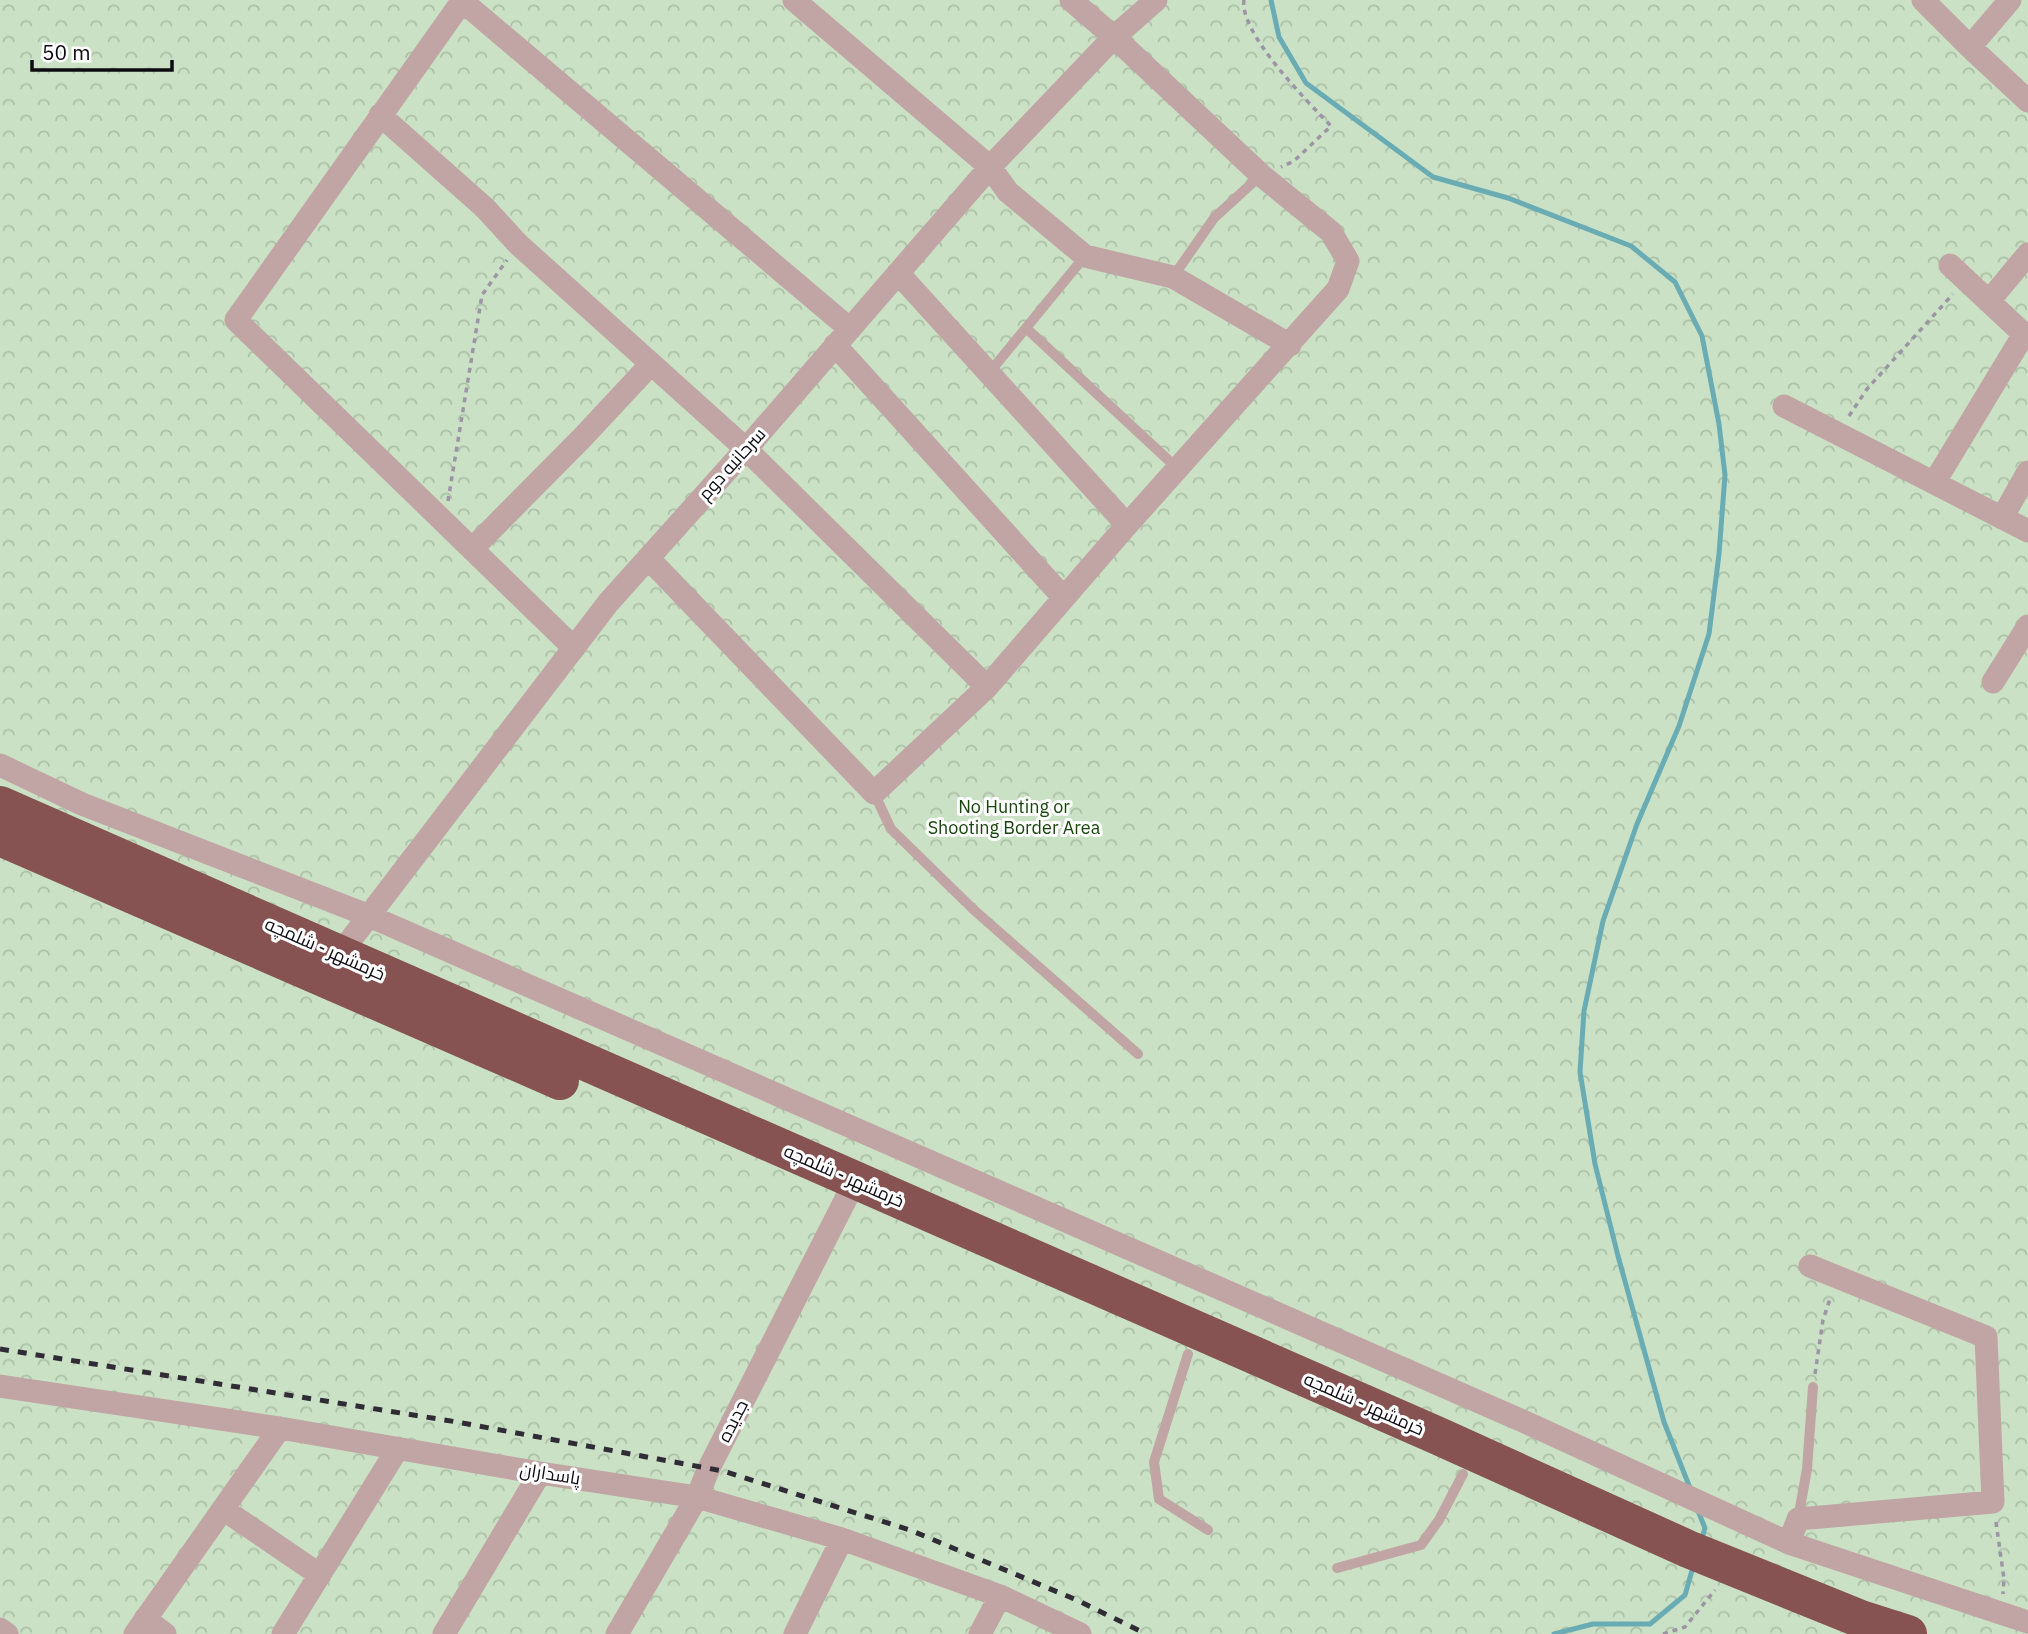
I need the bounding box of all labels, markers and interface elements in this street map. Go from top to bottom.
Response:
scale bar [32,28,172,72]
text: 50 m [42,38,91,66]
street label: سرحانیه دوم [693,423,771,505]
park label: No Hunting or Shooting Border Area [928,795,1101,839]
street label: خرمشهر - شلمچه [261,912,389,986]
street label: خرمشهر - شلمچه [780,1139,908,1213]
street label: خرمشهر - شلمچه [1300,1367,1428,1441]
street label: جدیده [712,1396,753,1446]
street label: پاسداران [518,1457,582,1491]

